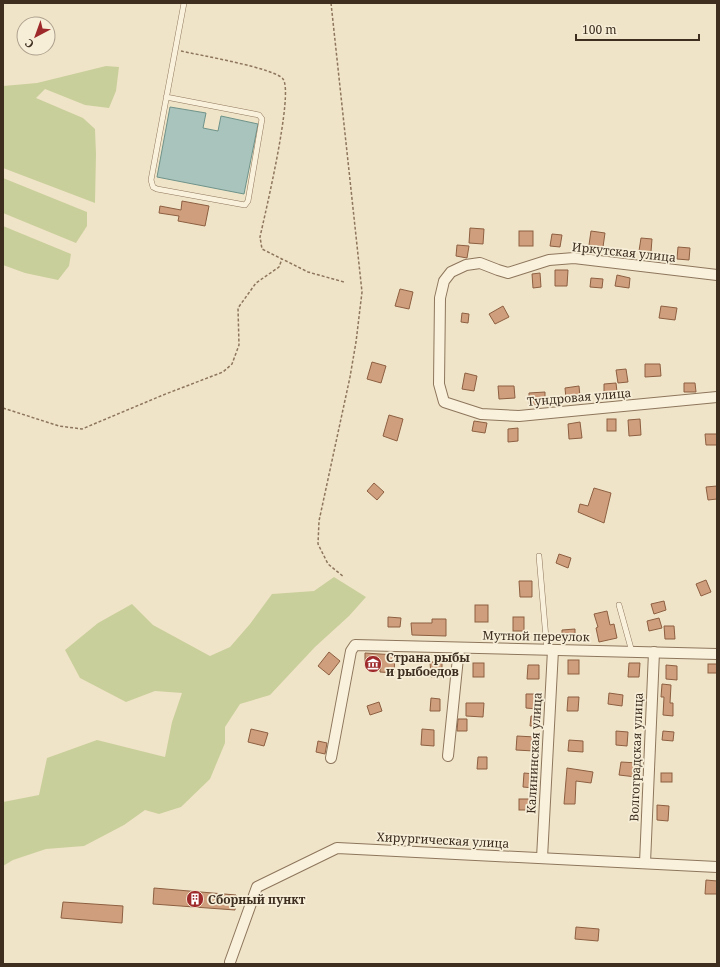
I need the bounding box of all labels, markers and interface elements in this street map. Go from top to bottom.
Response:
north arrow [16,16,56,56]
scale bar [576,16,699,42]
text: 100 m [582,21,617,38]
text: С [21,36,37,52]
street label: Иркутская улица [571,238,677,266]
street label: Тундровая улица [526,384,632,410]
street label: Мутной переулок [482,627,591,645]
place label: Страна рыбы и рыбоедов [386,649,470,680]
museum icon: Страна рыбы и рыбоедов [363,654,383,674]
street label: Калининская улица [522,692,546,814]
street label: Волгоградская улица [625,692,647,822]
street label: Хирургическая улица [376,828,510,852]
building icon: Сборный пункт [185,889,205,909]
place label: Сборный пункт [208,891,306,908]

